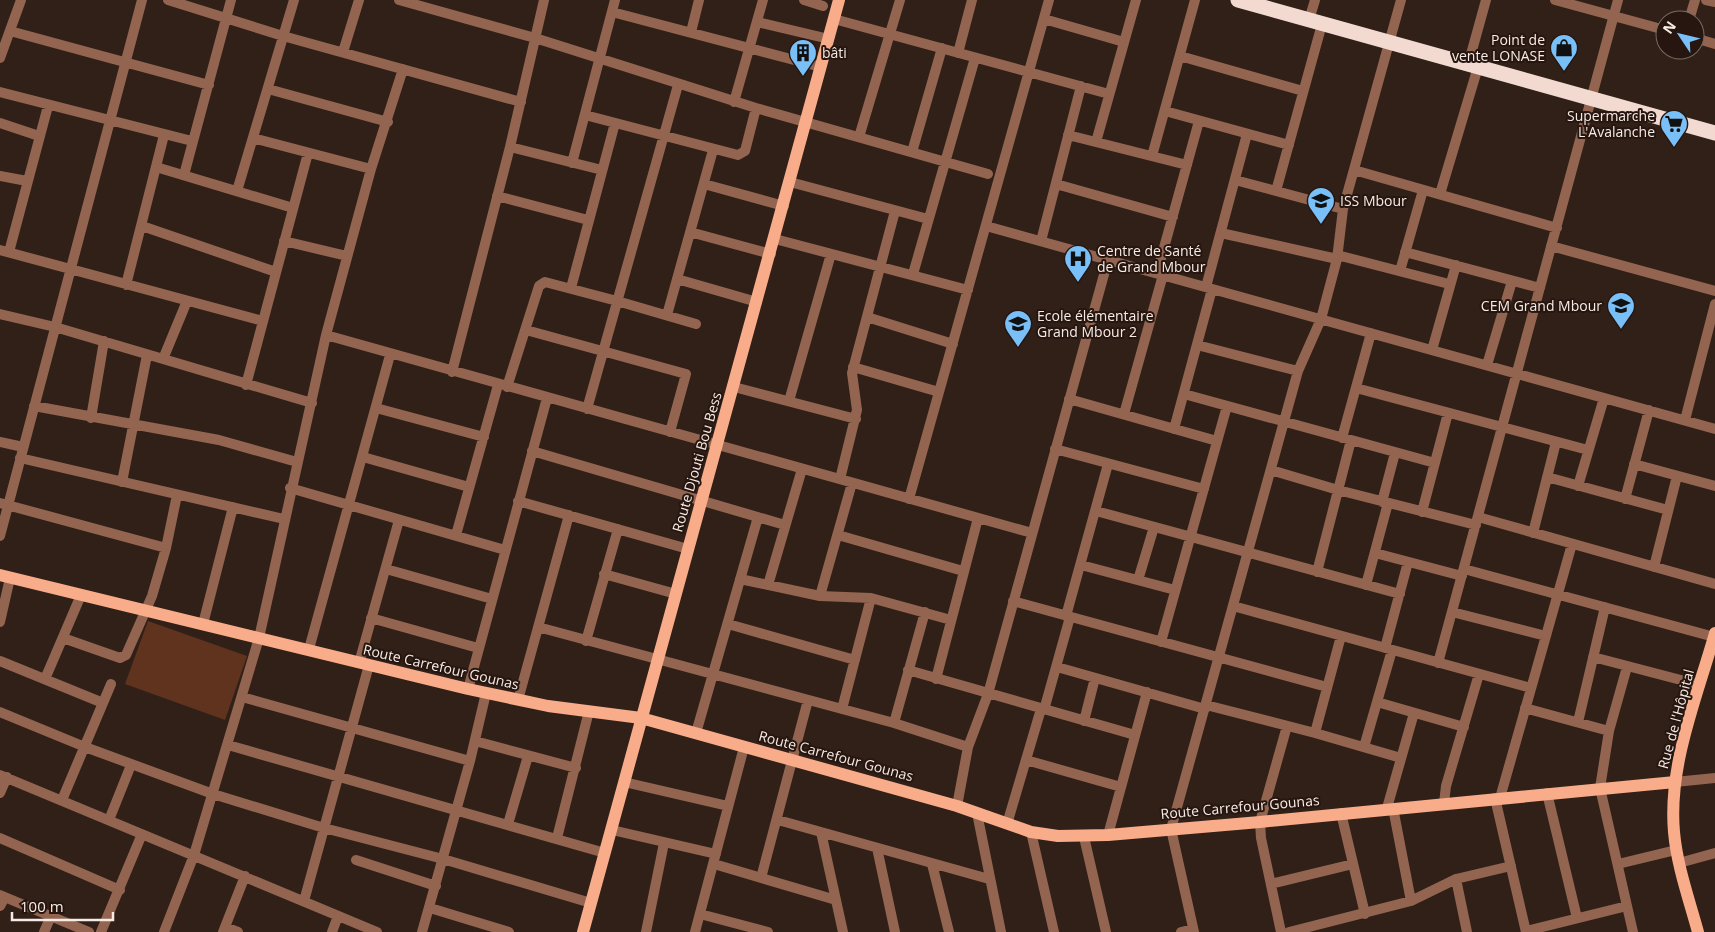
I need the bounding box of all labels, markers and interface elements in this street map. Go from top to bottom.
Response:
north arrow [1655,10,1705,60]
text: N [1658,17,1680,37]
place label: Point de vente LONASE [1452,30,1545,65]
shop icon: Point de vente LONASE [1549,33,1579,72]
building icon: bâti [788,38,818,77]
place label: bâti [822,43,847,62]
place label: Supermarche L'Avalanche [1567,106,1655,141]
supermarket icon: Supermarche L'Avalanche [1659,109,1689,148]
school or university icon: ISS Mbour [1306,186,1336,225]
place label: ISS Mbour [1340,191,1407,210]
place label: Centre de Santé de Grand Mbour [1097,241,1206,276]
hospital icon: Centre de Santé de Grand Mbour [1063,244,1093,283]
school or university icon: CEM Grand Mbour [1606,291,1636,330]
place label: CEM Grand Mbour [1481,296,1602,315]
place label: Ecole élémentaire Grand Mbour 2 [1037,306,1154,341]
school or university icon: Ecole élémentaire Grand Mbour 2 [1003,309,1033,348]
street label: Route Djouti Bou Bess [667,389,726,534]
street label: Route Carrefour Gounas [361,639,521,694]
street label: Rue de l'Hôpital [1653,667,1698,771]
street label: Route Carrefour Gounas [757,726,916,785]
street label: Route Carrefour Gounas [1160,790,1320,823]
scale bar [12,890,114,922]
text: 100 m [20,896,64,916]

